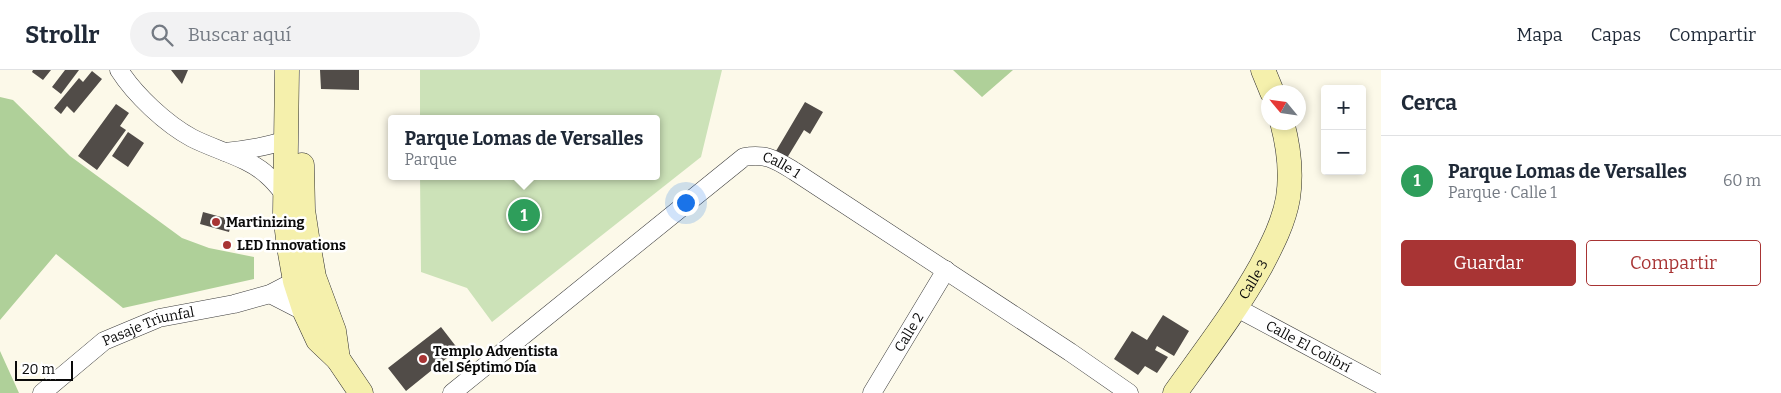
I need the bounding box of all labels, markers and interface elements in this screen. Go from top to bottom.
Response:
search box [130,12,480,57]
text: Strollr [25,21,100,49]
icon: search [148,21,176,49]
text: Buscar aquí [188,23,291,46]
text: Mapa [1517,24,1563,46]
text: Capas [1591,24,1641,46]
text: Compartir [1669,24,1756,46]
north arrow [1261,85,1306,130]
map controls [1321,85,1366,175]
button: + [1321,85,1366,130]
text: Cerca [1401,90,1457,116]
popup [388,115,660,180]
text: Parque Lomas de Versalles [405,127,643,150]
button: − [1321,130,1366,175]
street label: Calle 1 [761,149,804,182]
text: Parque [405,150,457,169]
text: Parque Lomas de Versalles [1448,160,1687,183]
text: 1 [1414,171,1420,190]
text: 60 m [1723,171,1761,190]
text: Parque · Calle 1 [1448,183,1557,202]
your location [673,190,699,216]
pin: 1 [508,196,540,234]
place label: Martinizing [226,214,304,231]
marker: Martinizing [210,216,222,228]
place label: LED Innovations [237,237,346,254]
marker: LED Innovations [221,239,233,251]
button: Guardar [1401,240,1576,286]
button: Compartir [1586,240,1761,286]
street label: Calle 3 [1235,257,1272,303]
street label: Pasaje Triunfal [100,304,196,350]
street label: Calle 2 [891,310,927,355]
street label: Calle El Colibrí [1263,317,1354,377]
place label: Templo Adventista del Séptimo Día [433,343,558,376]
marker: Templo Adventista del Séptimo Día [417,353,429,365]
scale bar [15,358,72,381]
text: 20 m [22,361,55,378]

